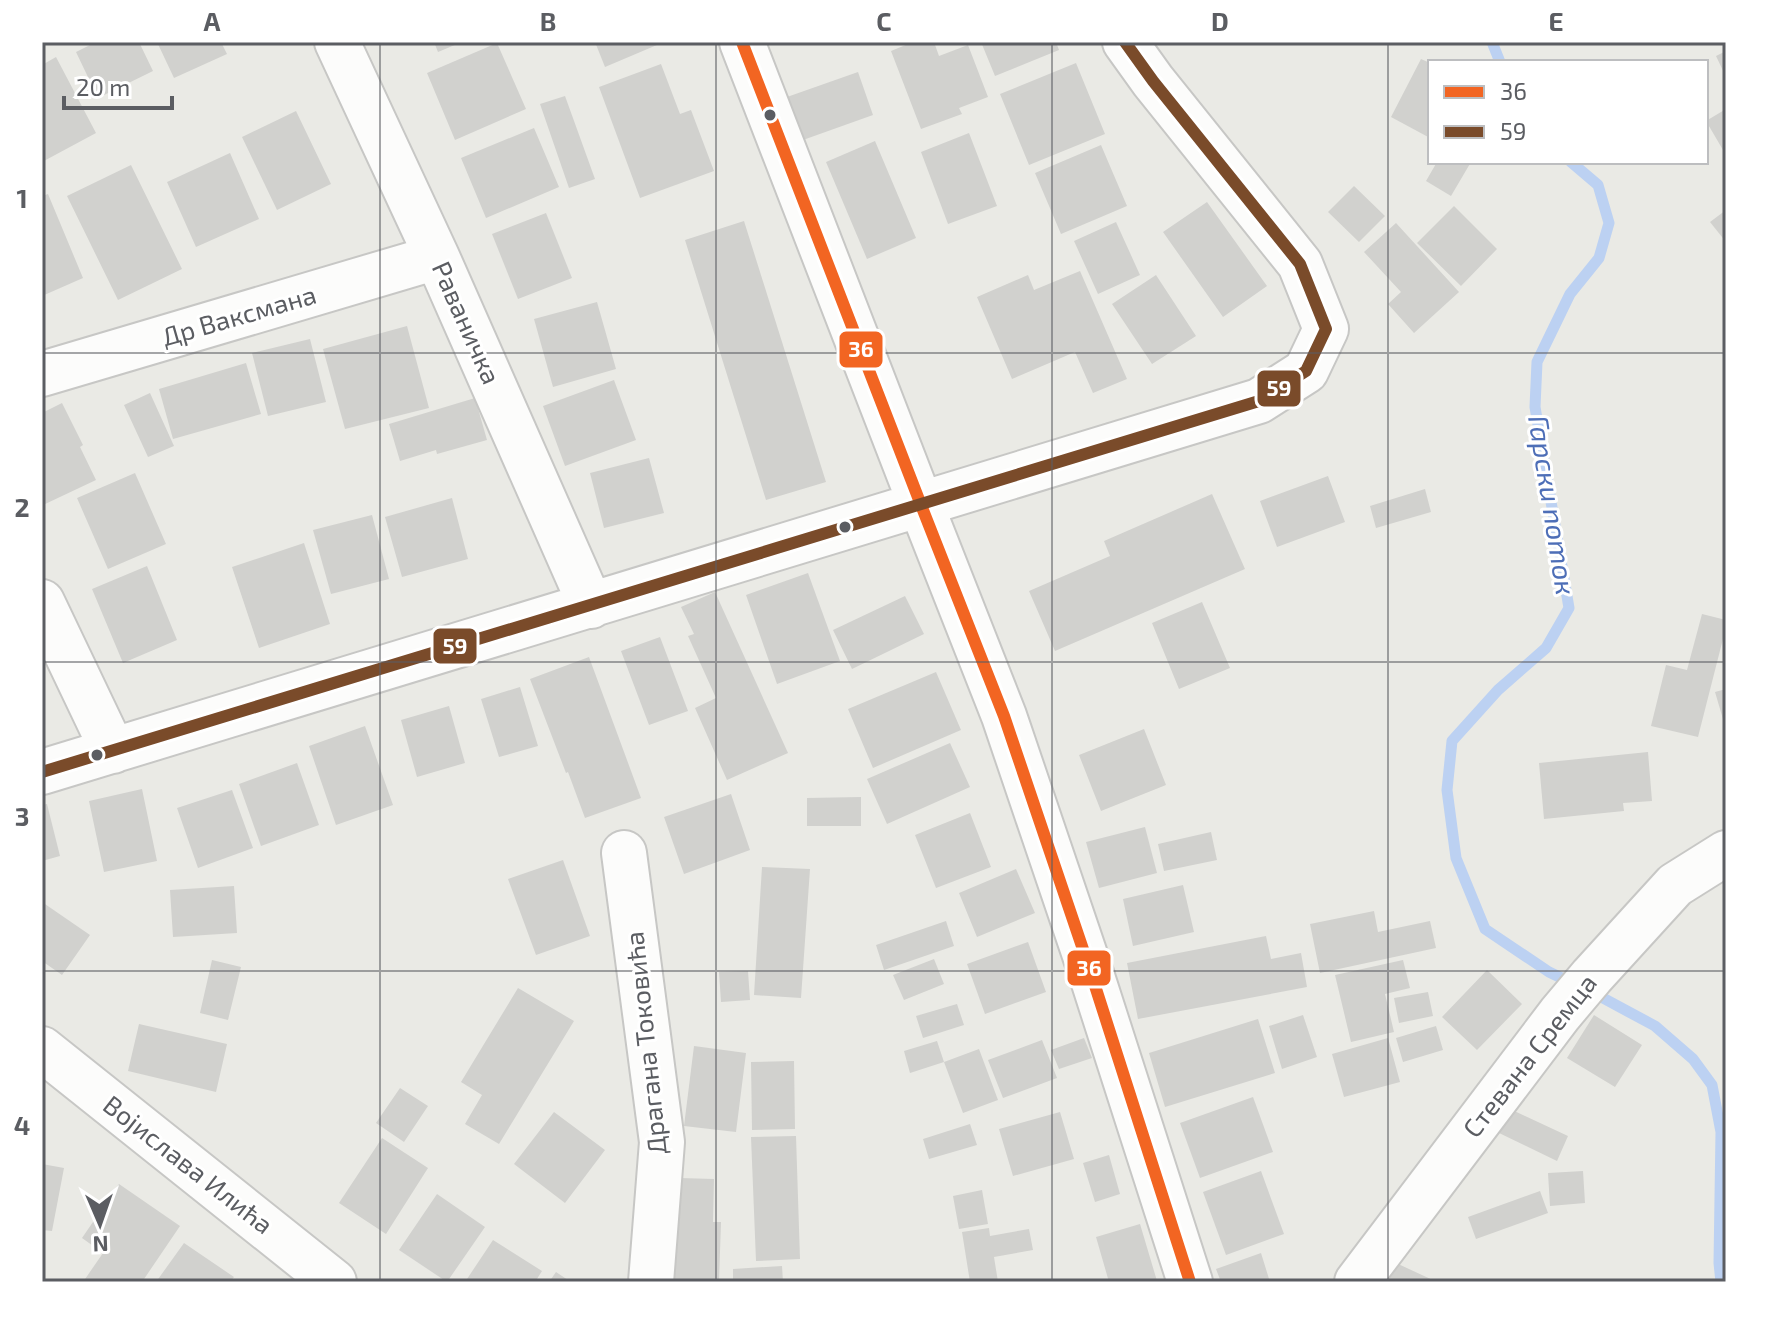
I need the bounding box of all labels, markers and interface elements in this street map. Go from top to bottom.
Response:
text: A [204,5,221,36]
text: B [540,5,556,36]
text: C [876,5,892,36]
text: D [1211,5,1229,36]
text: E [1548,5,1564,36]
scale bar [64,60,172,110]
legend [1428,60,1708,164]
text: 20 m [76,72,130,101]
text: 36 [1500,76,1527,105]
unlabelled marker [762,107,778,123]
text: 59 [1500,116,1527,145]
text: 1 [16,182,28,213]
street label: Раваничка [427,256,508,389]
street label: Др Ваксмана [158,278,319,351]
line badge: 36 [838,330,884,369]
text: 36 [848,335,874,361]
line badge: 59 [1256,369,1302,408]
text: 59 [1266,374,1292,400]
water label: Гарски поток [1522,413,1584,597]
text: 2 [14,491,30,522]
unlabelled marker [837,519,853,535]
line badge: 59 [432,627,478,665]
text: 59 [442,632,468,658]
unlabelled marker [89,747,105,763]
text: 3 [15,800,29,831]
street label: Драгана Токовића [617,930,672,1156]
line badge: 36 [1066,949,1112,987]
text: 36 [1076,954,1102,980]
street label: Стевана Сремца [1455,967,1602,1143]
street label: Војислава Илића [98,1088,280,1240]
text: 4 [14,1109,30,1140]
north arrow [60,1184,140,1264]
text: N [92,1232,109,1258]

